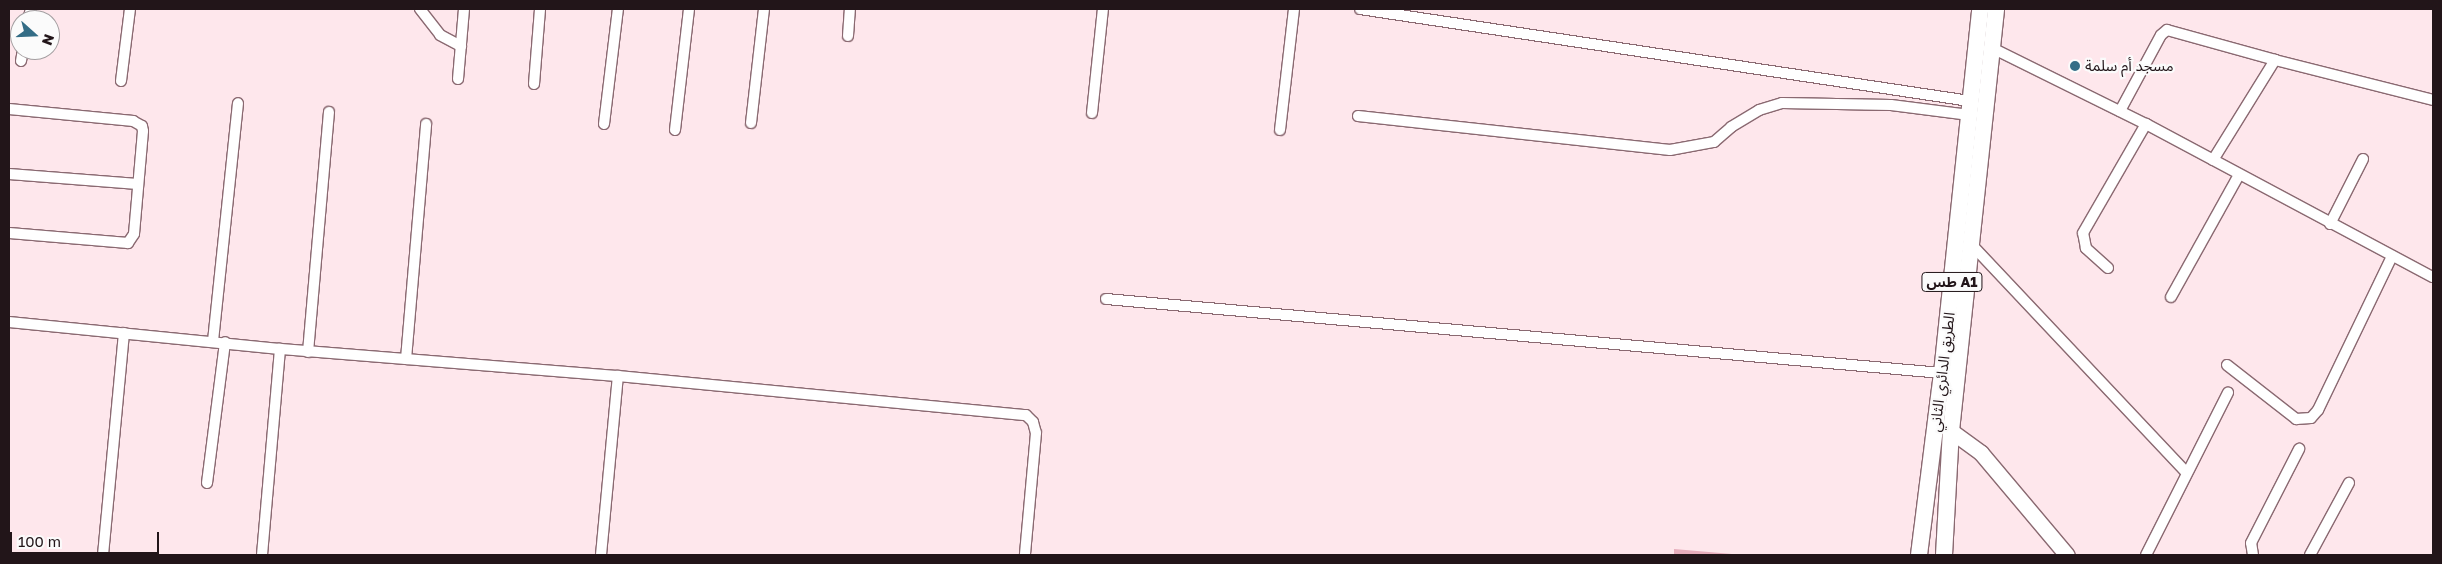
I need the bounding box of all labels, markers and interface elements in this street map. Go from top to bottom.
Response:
north arrow [10,10,60,60]
text: N [39,32,58,48]
place label: مسجد أم سلمة [2085,57,2174,75]
marker: مسجد أم سلمة [2069,60,2081,72]
road number: طس A1 [1921,270,1983,294]
street label: الطريق الدائري الثاني [1926,311,1958,433]
scale bar [12,522,161,554]
text: 100 m [18,532,61,550]

